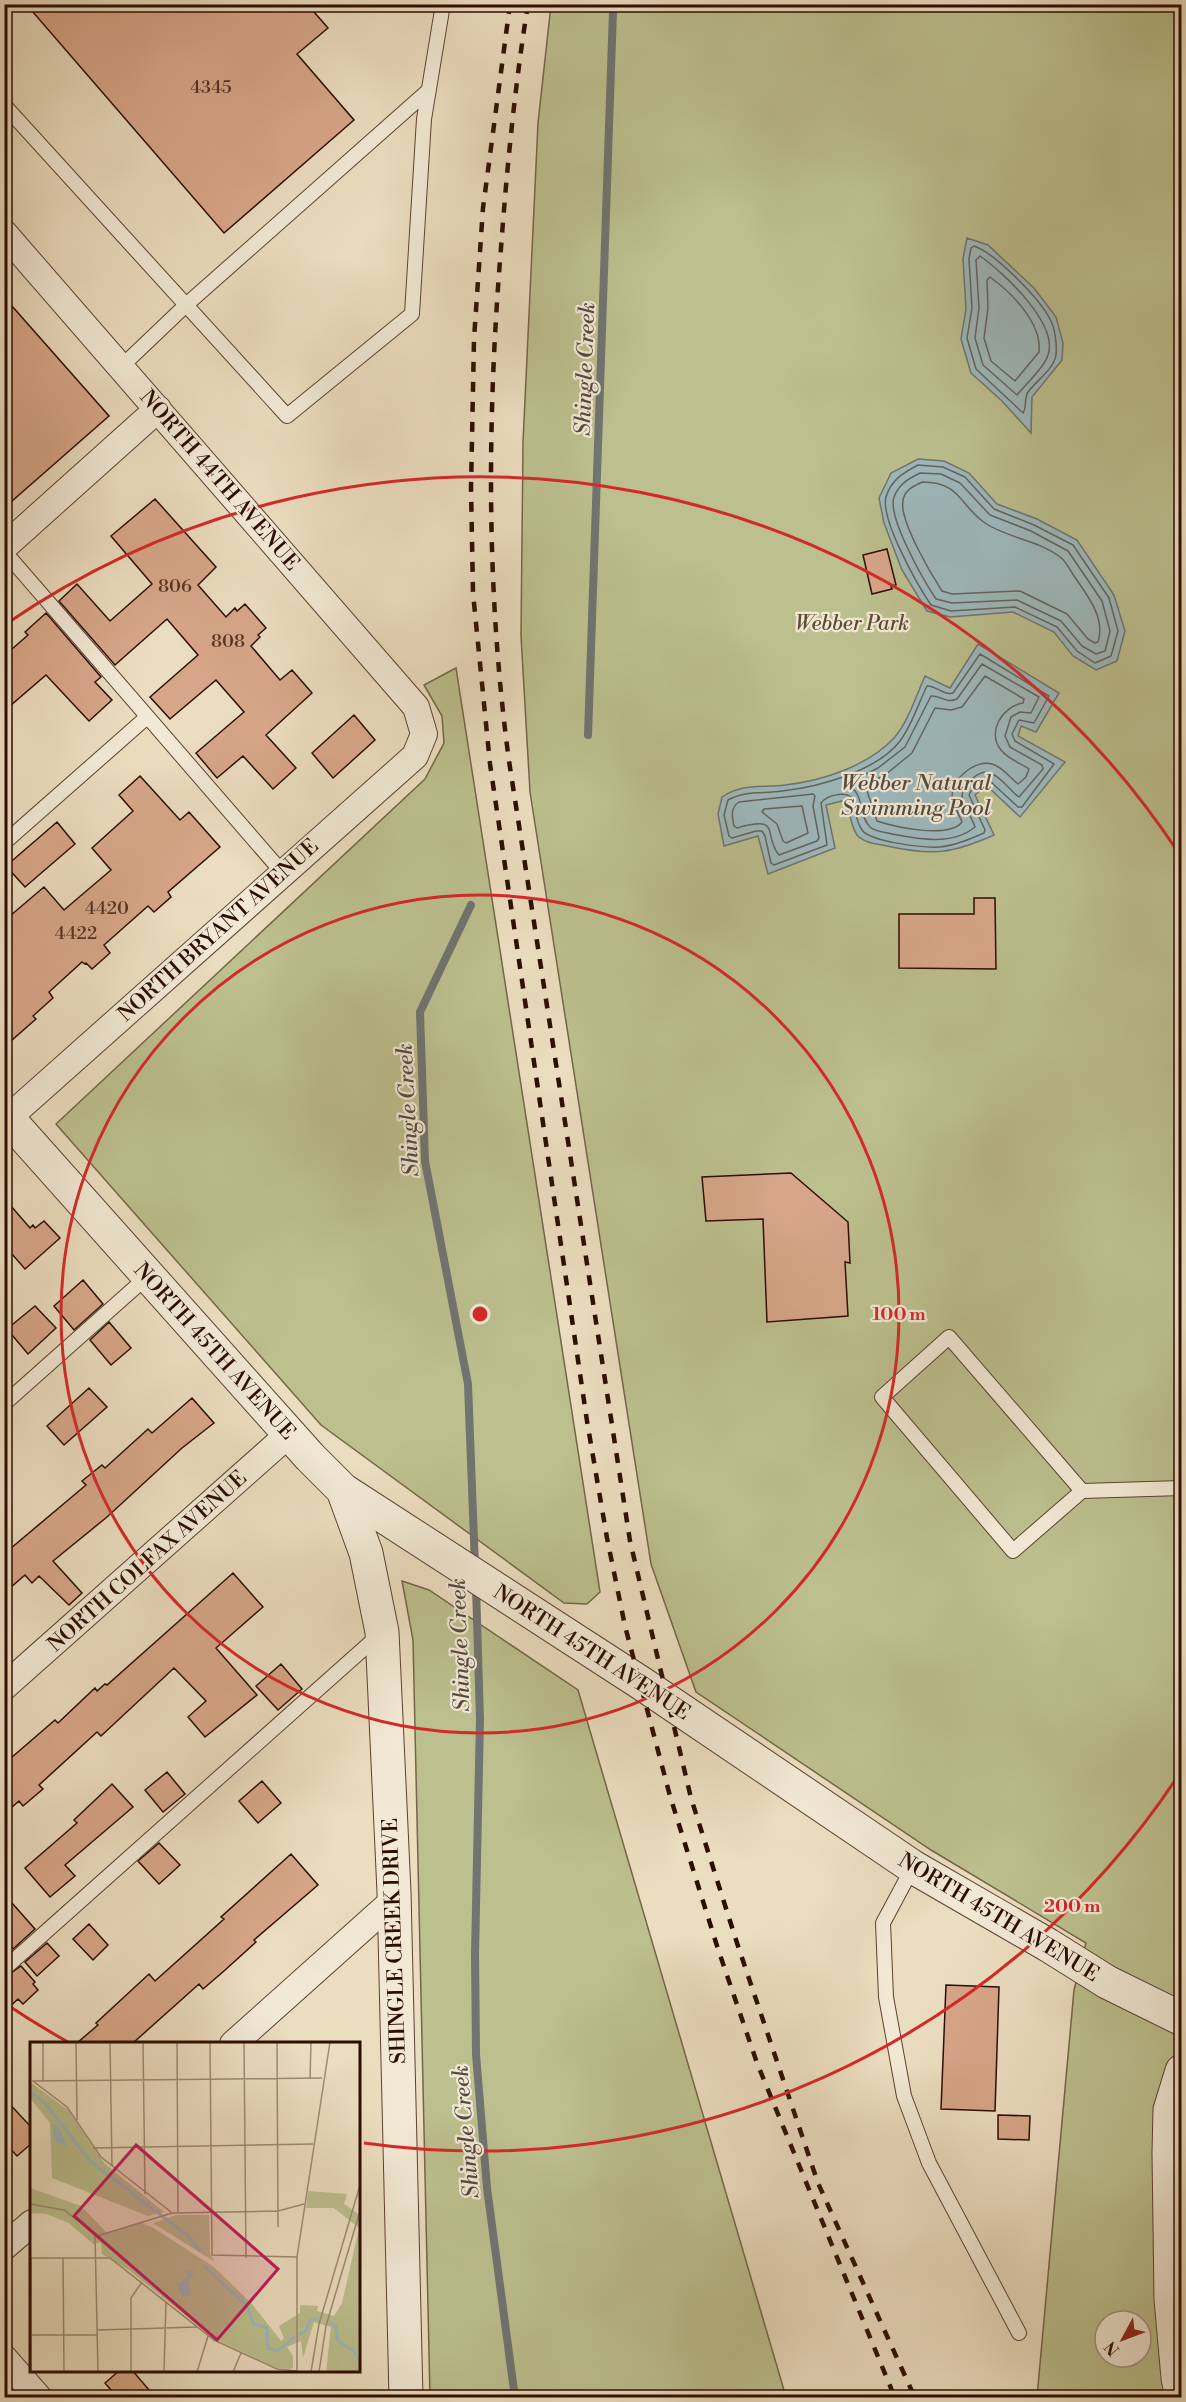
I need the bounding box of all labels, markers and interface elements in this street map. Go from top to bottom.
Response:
house number: 4345 [190,76,232,99]
water label: Shingle Creek [570,302,601,436]
street label: NORTH 44TH AVENUE [134,385,305,576]
house number: 806 [158,575,192,598]
park label: Webber Park [795,611,909,637]
house number: 808 [211,630,245,653]
water label: Webber Natural Swimming Pool [841,770,991,822]
street label: NORTH BRYANT AVENUE [113,834,324,1028]
house number: 4420 [85,897,129,920]
house number: 4422 [55,922,97,945]
water label: Shingle Creek [392,1043,425,1177]
street label: NORTH 45TH AVENUE [128,1258,301,1446]
text: 100 m [872,1303,926,1326]
centre of rings [470,1304,490,1324]
street label: NORTH COLFAX AVENUE [43,1465,253,1658]
water label: Shingle Creek [445,1578,476,1712]
street label: NORTH 45TH AVENUE [488,1579,695,1726]
street label: SHINGLE CREEK DRIVE [378,1817,412,2064]
street label: NORTH 45TH AVENUE [893,1848,1103,1988]
text: 200 m [1044,1895,1101,1918]
inset map [30,2042,360,2372]
water label: Shingle Creek [447,2064,486,2200]
north arrow [1093,2309,1153,2369]
text: N [1101,2337,1124,2360]

